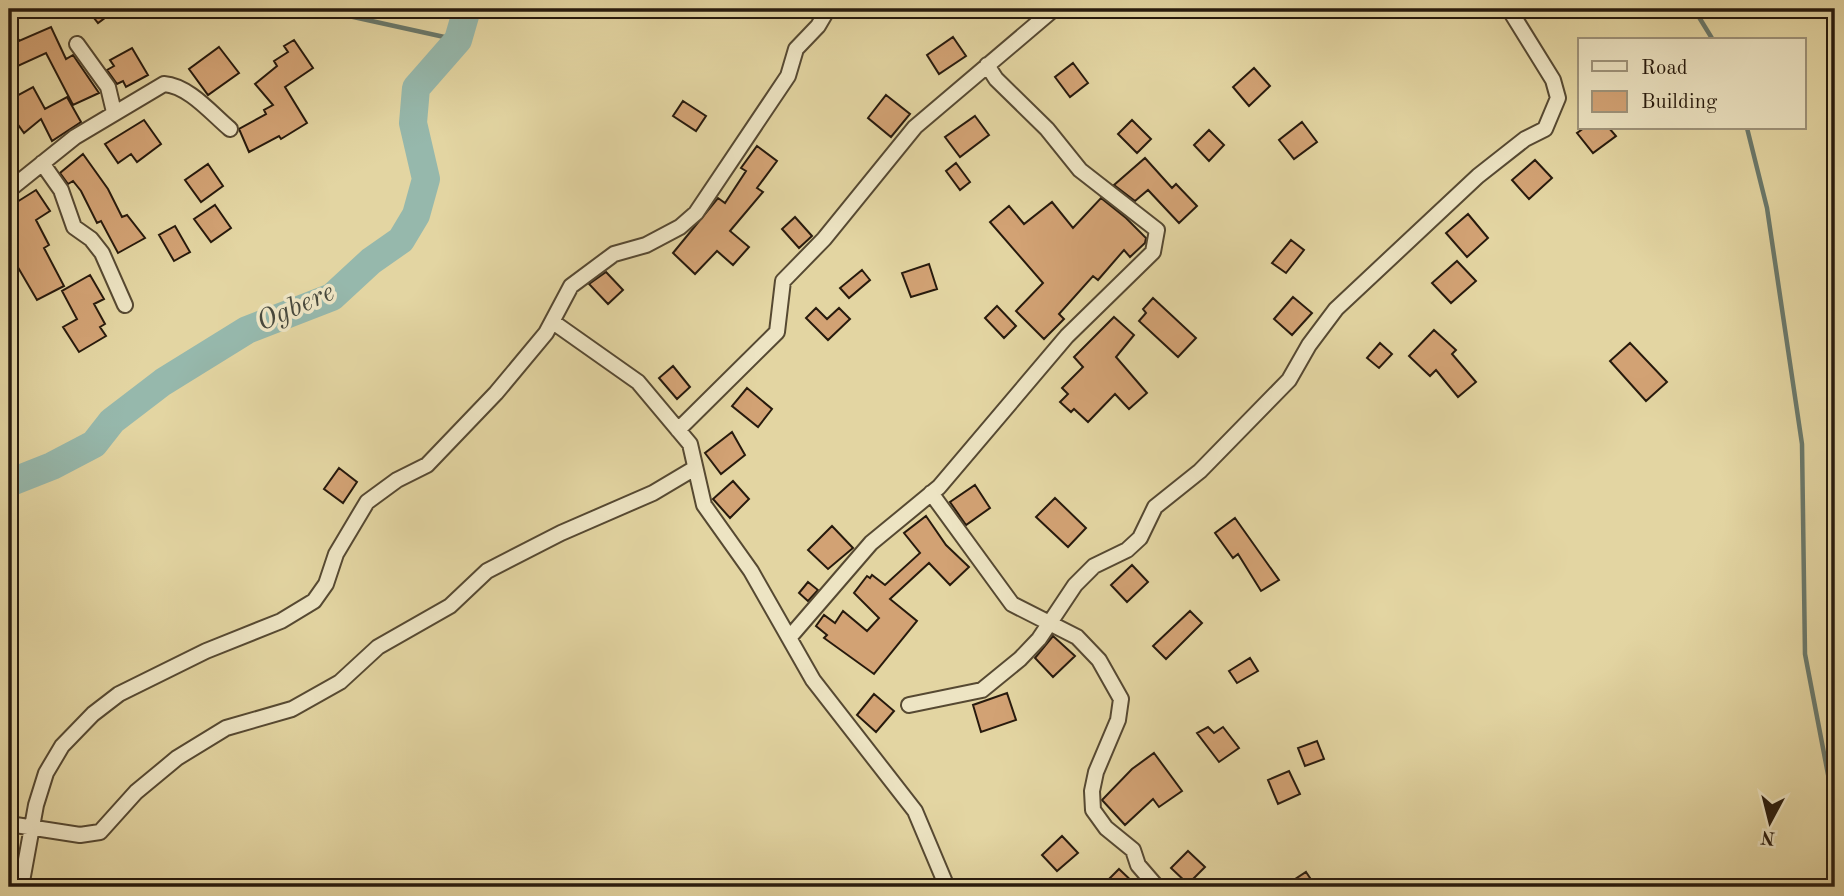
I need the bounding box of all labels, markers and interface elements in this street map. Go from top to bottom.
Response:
legend [1578,38,1806,130]
text: Road [1641,58,1688,79]
text: Building [1641,92,1718,113]
water label: Ogbere [253,279,339,337]
north arrow [1736,788,1806,858]
text: N [1759,826,1777,847]

